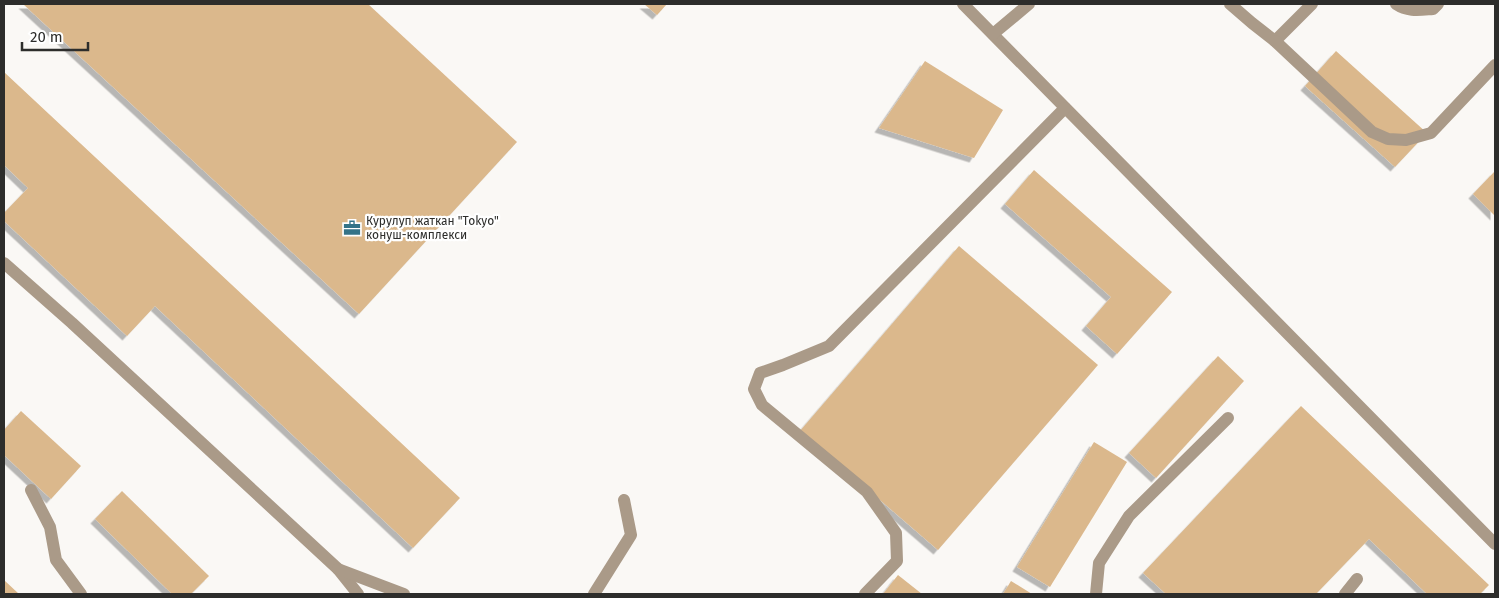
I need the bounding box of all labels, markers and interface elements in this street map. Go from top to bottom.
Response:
scale bar [22,20,89,52]
text: 20 m [30,28,63,46]
place label: Курулуп жаткан "Tokyo" конуш-комплекси [366,214,499,242]
office icon: Курулуп жаткан "Tokyo" конуш-комплекси [342,218,362,238]

